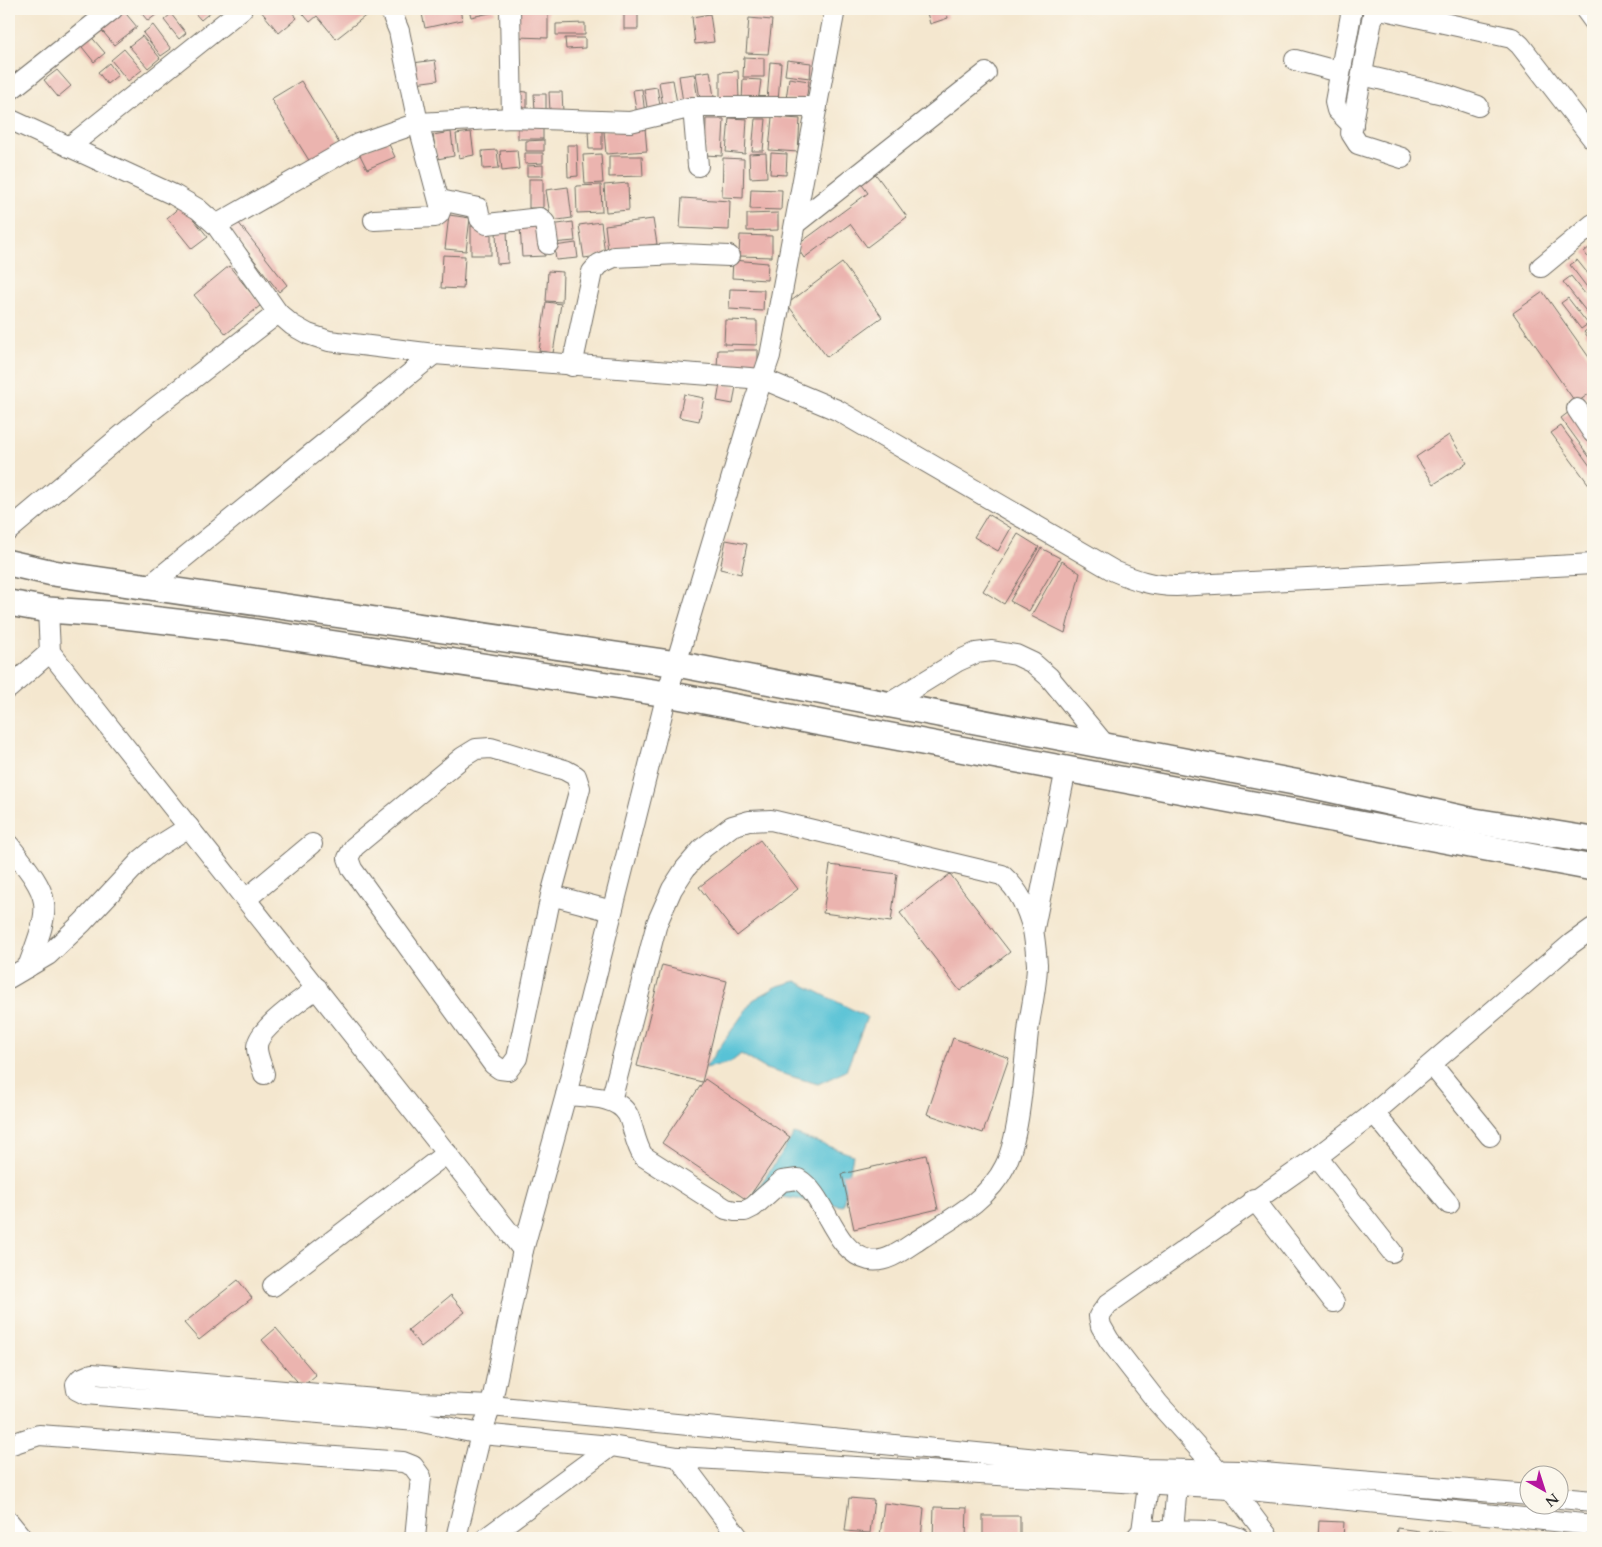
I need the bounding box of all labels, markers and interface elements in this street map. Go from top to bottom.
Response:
north arrow [1520,1464,1570,1514]
text: N [1541,1489,1563,1511]

